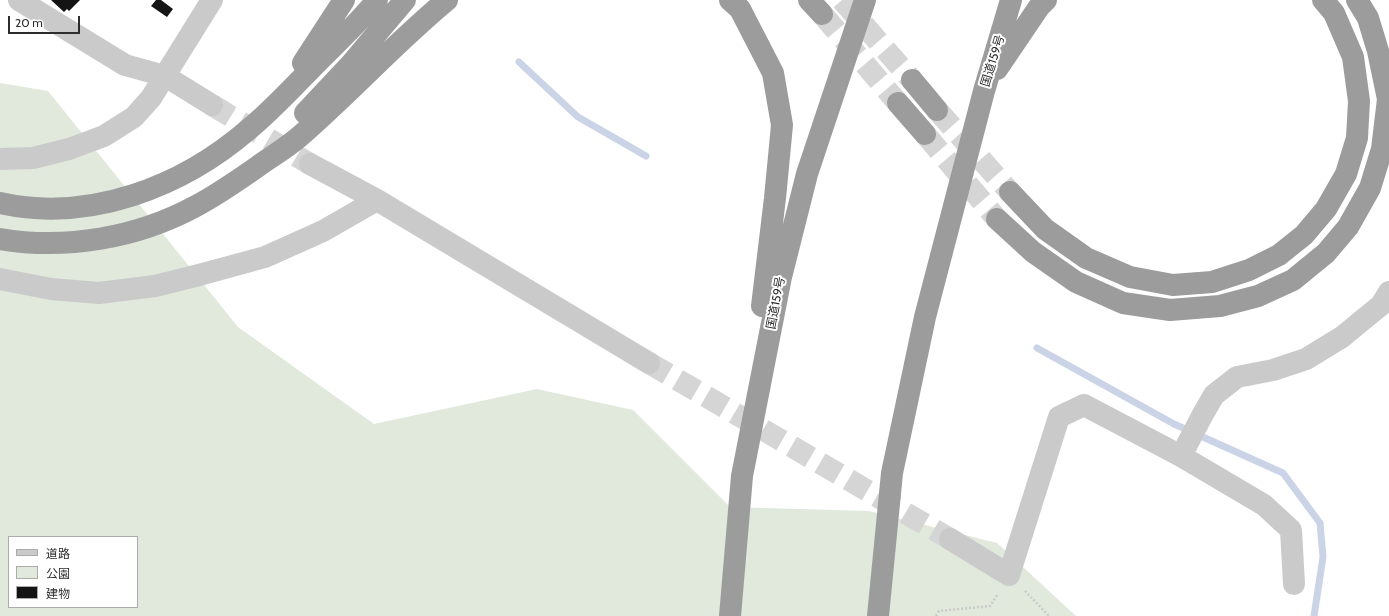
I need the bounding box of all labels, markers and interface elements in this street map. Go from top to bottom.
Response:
scale bar [10,8,82,34]
text: 20 m [15,15,43,30]
street label: 国道159号 [978,33,1008,89]
street label: 国道159号 [764,276,788,330]
legend [8,536,138,608]
text: 道路 [46,546,70,561]
text: 公園 [46,566,70,581]
text: 建物 [46,586,70,601]

